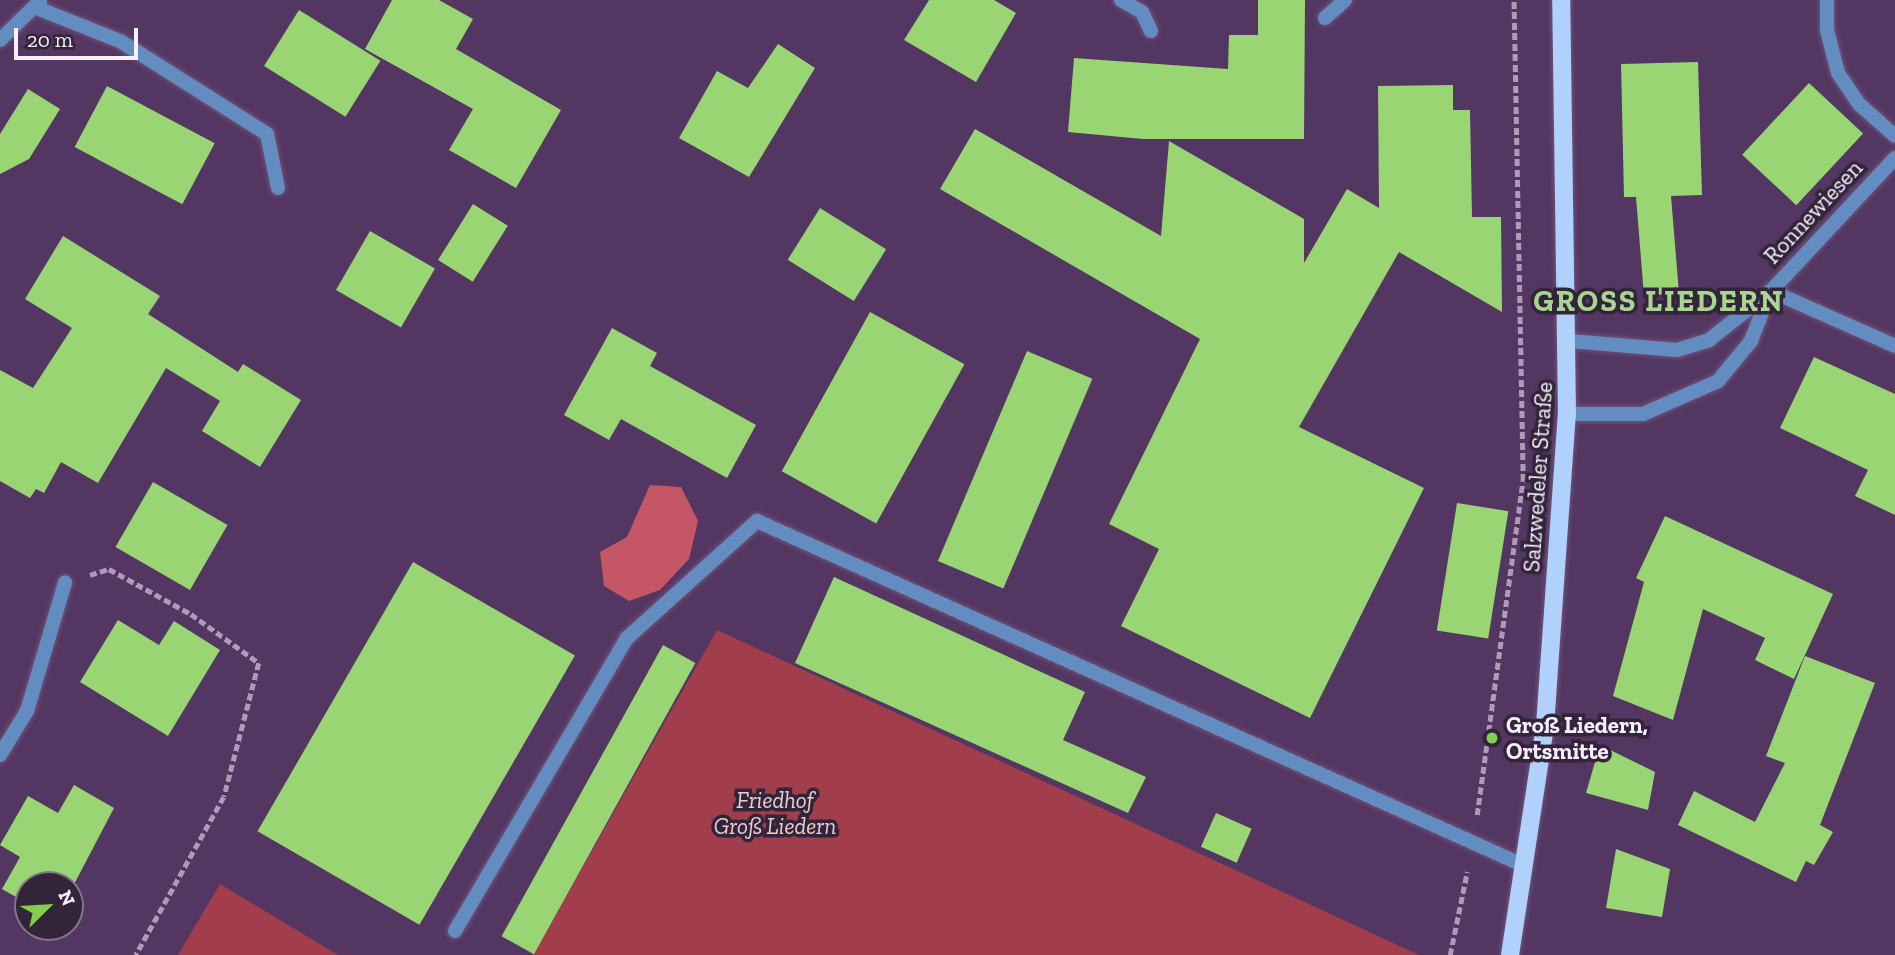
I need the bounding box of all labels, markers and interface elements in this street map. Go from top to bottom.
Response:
scale bar [18,14,142,58]
text: 20 m [27,27,73,52]
street label: Ronnewiesen [1758,154,1868,270]
district label: GROSS LIEDERN [1535,283,1783,319]
street label: Salzwedeler Straße [1518,381,1558,573]
place label: Groß Liedern, Ortsmitte [1506,711,1648,765]
marker: Groß Liedern, Ortsmitte [1484,730,1500,746]
park label: Friedhof Groß Liedern [714,786,836,840]
north arrow [14,871,84,941]
text: N [53,887,80,909]

